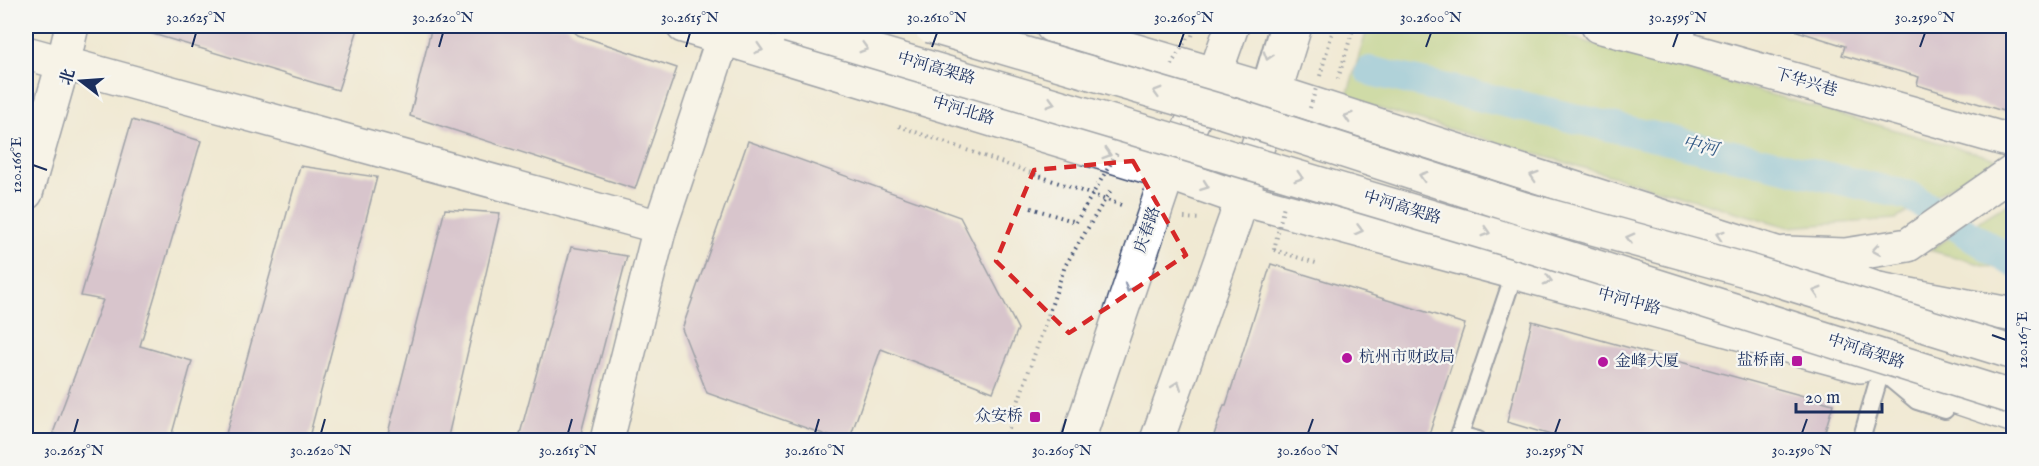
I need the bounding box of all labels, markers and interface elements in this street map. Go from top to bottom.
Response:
text: 30.2625°N [166,8,226,27]
text: 30.2620°N [412,8,474,27]
text: 30.2615°N [661,8,719,27]
text: 30.2610°N [907,8,967,27]
text: 30.2605°N [1154,8,1214,27]
text: 30.2600°N [1400,8,1462,27]
text: 30.2595°N [1649,8,1707,27]
text: 30.2590°N [1895,8,1955,27]
one-way arrow [858,41,869,53]
one-way arrow [753,42,764,54]
street label: 中河高架路 [895,48,977,90]
one-way arrow [1263,50,1275,61]
north arrow [51,51,111,111]
street label: 下华兴巷 [1772,65,1840,101]
text: 北 [57,67,80,88]
one-way arrow [1152,87,1163,99]
street label: 中河北路 [929,92,997,130]
one-way arrow [1045,96,1056,108]
one-way arrow [1343,112,1354,124]
water label: 中河 [1680,132,1723,163]
text: 120.166°E [7,137,26,193]
one-way arrow [1101,147,1112,159]
one-way arrow [1293,170,1304,182]
one-way arrow [1418,171,1429,184]
one-way arrow [1529,171,1540,183]
one-way arrow [1199,178,1210,191]
street label: 中河高架路 [1361,187,1443,229]
street label: 庆春路 [1131,204,1165,256]
one-way arrow [1353,223,1364,235]
one-way arrow [1480,225,1490,237]
one-way arrow [1715,230,1726,242]
one-way arrow [1625,233,1635,246]
one-way arrow [1871,244,1880,256]
one-way arrow [1542,273,1553,285]
one-way arrow [1124,282,1136,293]
street label: 中河中路 [1595,284,1663,320]
one-way arrow [1812,287,1823,300]
text: 120.167°E [2013,311,2032,369]
street label: 中河高架路 [1825,330,1907,374]
place label: 杭州市财政局 [1359,348,1455,368]
marker: 杭州市财政局 [1340,351,1354,365]
place label: 盐桥南 [1737,351,1785,371]
place label: 金峰大厦 [1615,352,1679,372]
marker: 盐桥南 [1790,354,1804,368]
marker: 金峰大厦 [1596,355,1610,369]
scale bar [1796,376,1882,414]
one-way arrow [1169,380,1182,391]
text: 20 m [1805,387,1840,410]
place label: 众安桥 [975,407,1023,427]
marker: 众安桥 [1028,410,1042,424]
text: 30.2625°N [44,441,104,460]
text: 30.2620°N [290,441,352,460]
text: 30.2615°N [539,441,597,460]
text: 30.2610°N [785,441,845,460]
text: 30.2605°N [1032,441,1092,460]
text: 30.2600°N [1277,441,1339,460]
text: 30.2595°N [1526,441,1584,460]
text: 30.2590°N [1772,441,1832,460]

